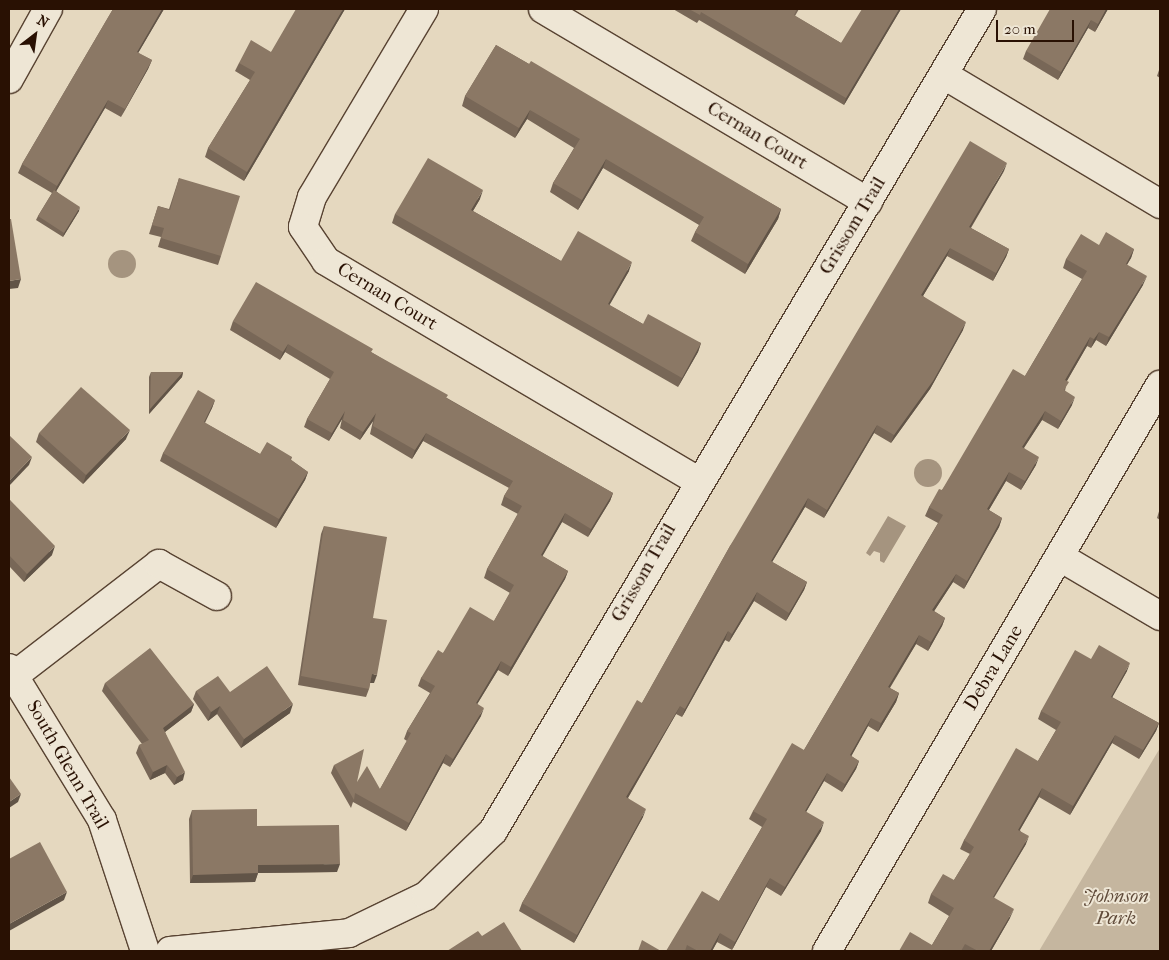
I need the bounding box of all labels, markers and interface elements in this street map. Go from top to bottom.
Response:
north arrow [10,10,60,60]
scale bar [999,10,1076,42]
text: N [34,12,52,32]
text: 20 m [1004,20,1036,38]
street label: Cernan Court [703,97,811,175]
street label: Grissom Trail [815,173,891,279]
street label: Cernan Court [333,258,441,336]
street label: Grissom Trail [607,520,681,626]
street label: Debra Lane [960,621,1028,715]
street label: South Glenn Trail [21,697,113,833]
park label: Johnson Park [1083,886,1149,930]

